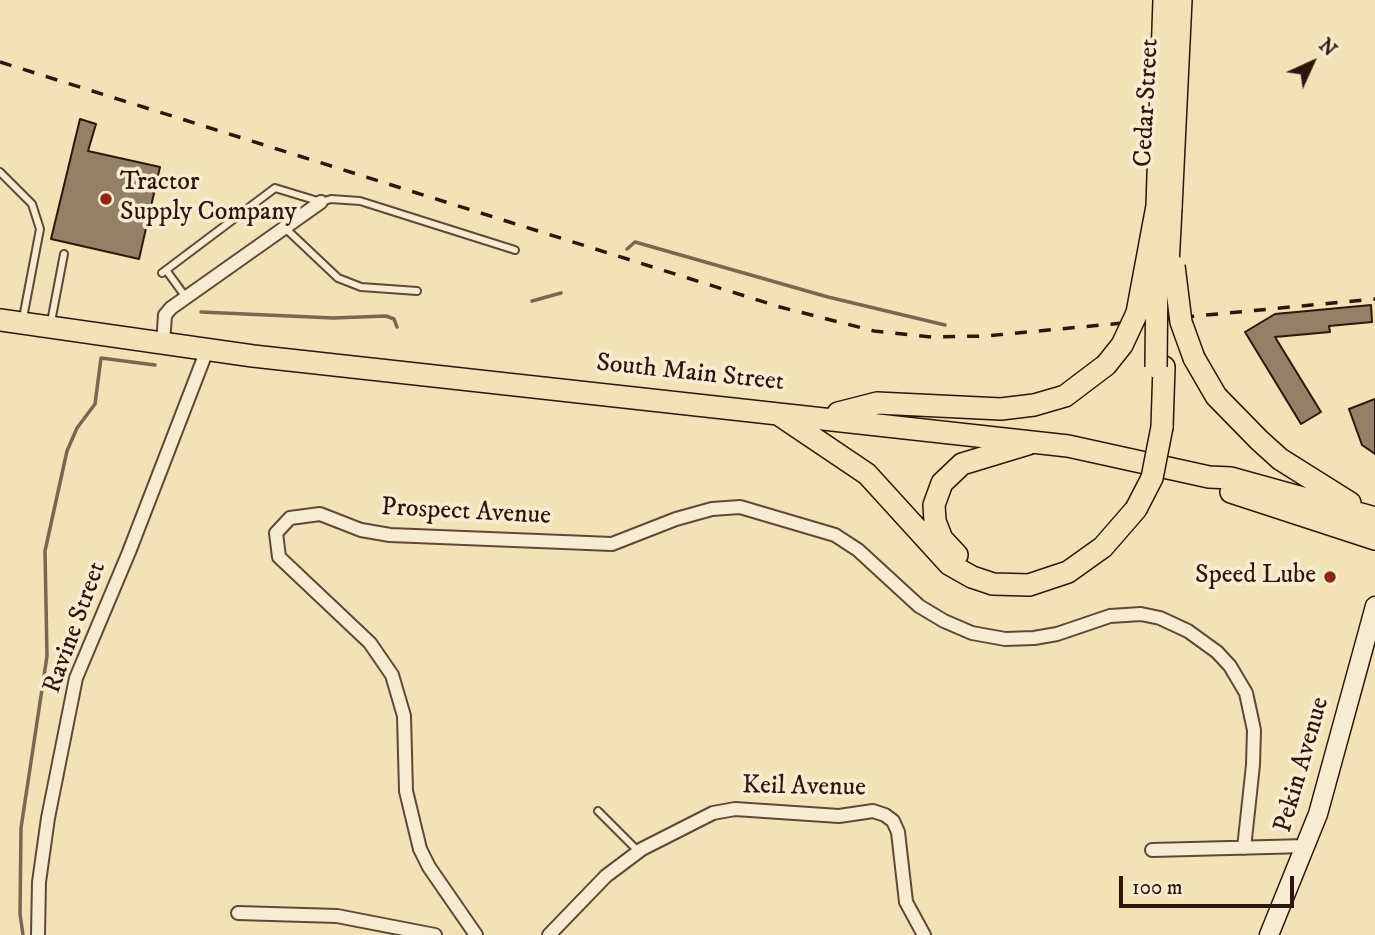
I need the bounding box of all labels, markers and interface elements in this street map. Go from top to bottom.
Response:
north arrow [1277,28,1347,98]
text: N [1314,34,1341,61]
street label: Cedar Street [1129,38,1167,168]
place label: Tractor Supply Company [120,168,297,230]
marker: Tractor Supply Company [98,191,114,207]
street label: South Main Street [595,349,785,399]
street label: Prospect Avenue [380,493,552,533]
street label: Ravine Street [38,558,114,698]
place label: Speed Lube [1195,561,1316,593]
marker: Speed Lube [1322,569,1338,585]
street label: Pekin Avenue [1269,694,1337,836]
street label: Keil Avenue [742,771,866,805]
scale bar [1123,862,1298,906]
text: 100 m [1132,875,1183,901]

